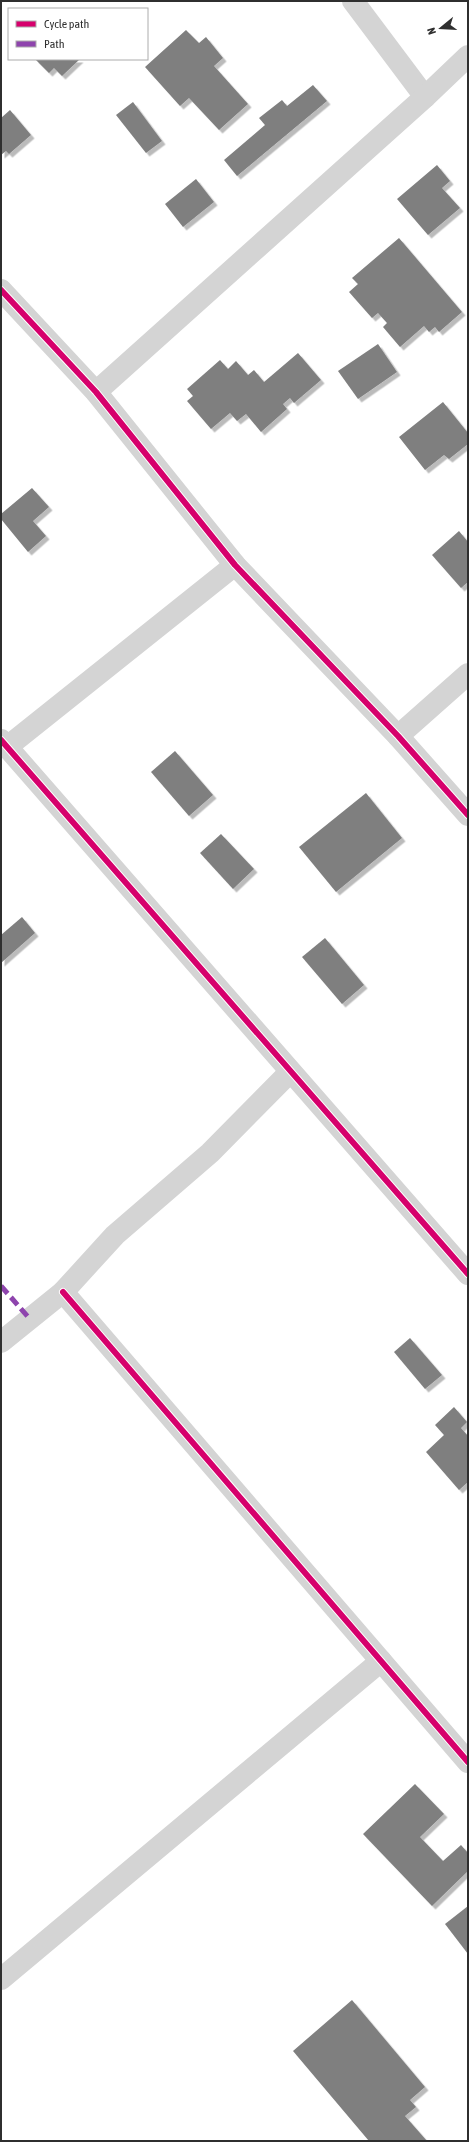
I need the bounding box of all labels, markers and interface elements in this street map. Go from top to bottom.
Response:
legend [8,8,148,60]
north arrow [421,8,461,48]
text: Cycle path [44,17,89,31]
text: N [425,26,438,36]
text: Path [44,37,65,51]

